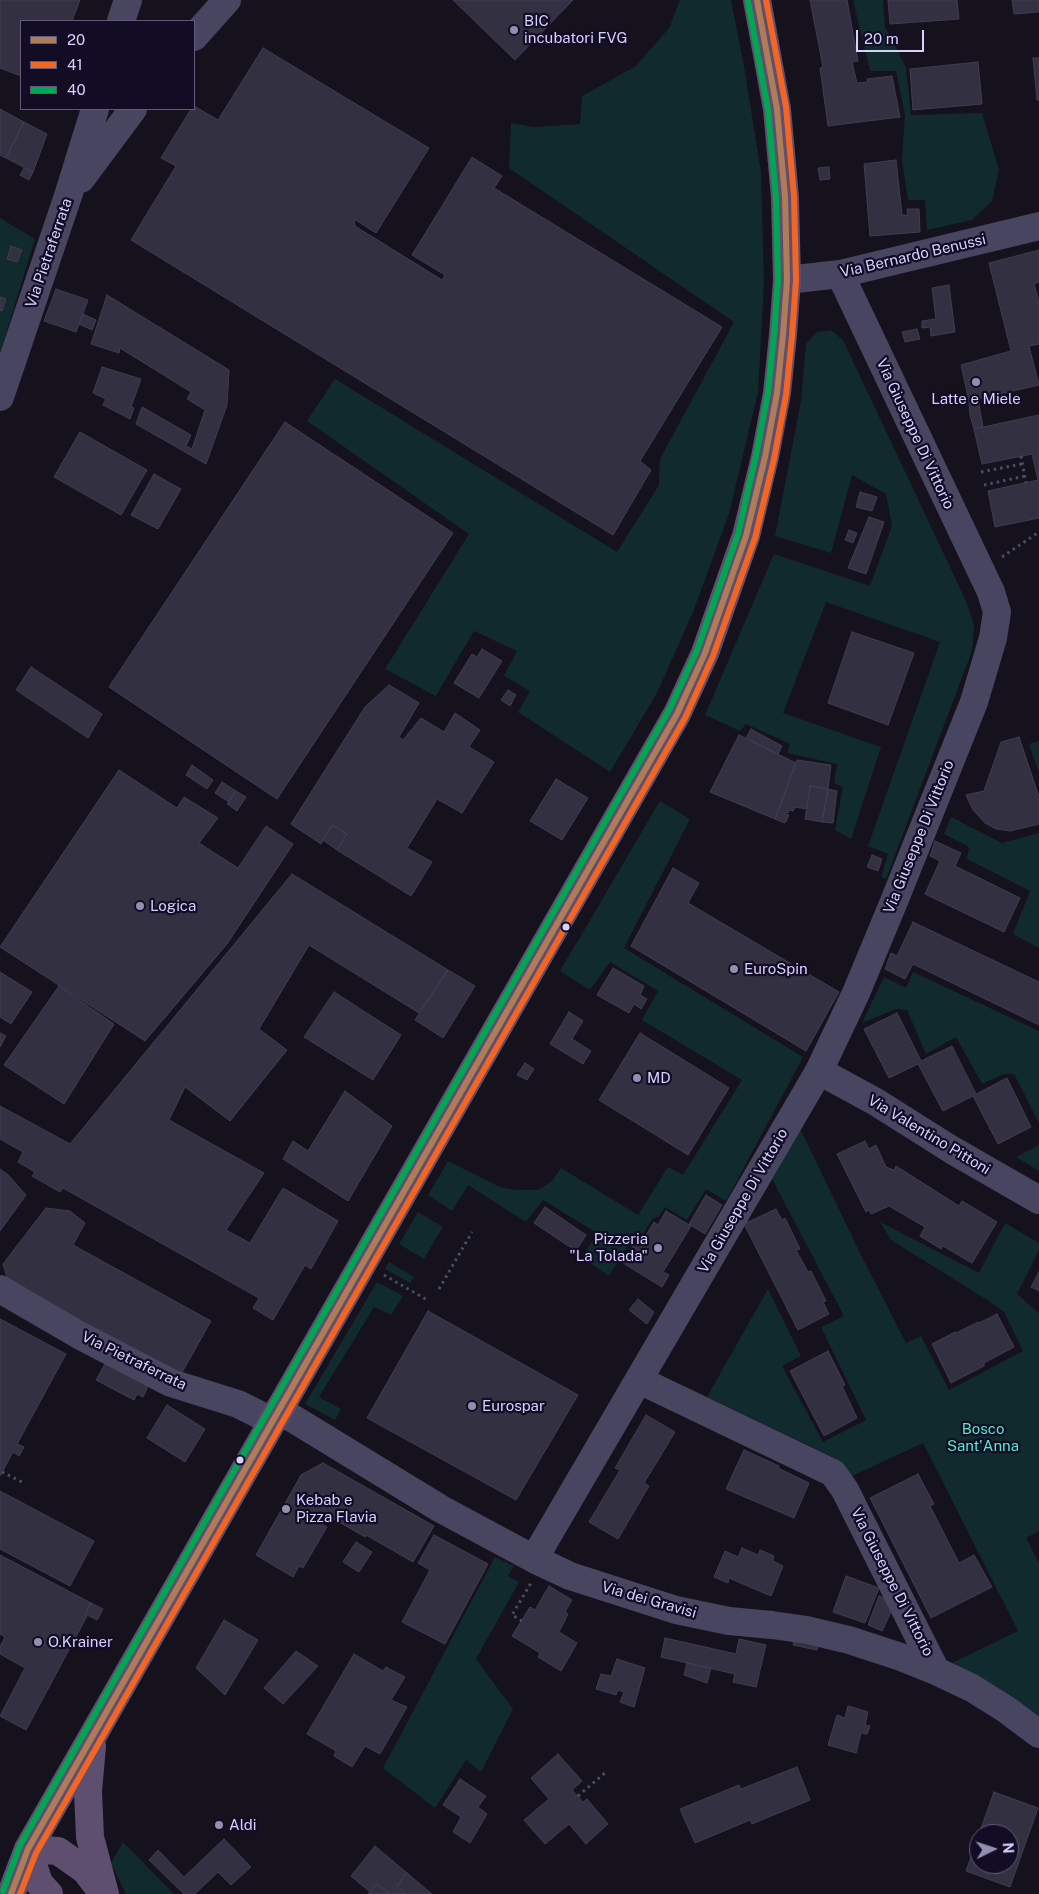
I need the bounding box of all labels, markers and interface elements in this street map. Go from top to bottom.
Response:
place label: BIC incubatori FVG [524,12,627,47]
legend [20,20,195,110]
scale bar [859,20,926,52]
marker: BIC incubatori FVG [508,24,520,36]
text: 20 m [864,30,899,47]
text: 20 [67,31,85,48]
text: 41 [67,56,83,73]
text: 40 [67,81,86,98]
street label: Via Pietraferrata [22,196,76,310]
street label: Via Bernardo Benussi [838,230,988,282]
street label: Via Giuseppe Di Vittorio [872,356,958,512]
marker: Latte e Miele [970,376,982,388]
place label: Latte e Miele [931,390,1021,408]
street label: Via Giuseppe Di Vittorio [880,758,958,916]
place label: Logica [150,897,196,915]
marker: Logica [134,900,146,912]
unlabelled marker [561,922,571,932]
place label: EuroSpin [744,960,808,978]
marker: EuroSpin [728,963,740,975]
place label: MD [647,1069,671,1087]
marker: MD [631,1072,643,1084]
street label: Via Valentino Pittoni [864,1091,994,1179]
street label: Via Giuseppe Di Vittorio [694,1125,792,1277]
place label: Pizzeria "La Tolada" [569,1230,648,1265]
marker: Pizzeria "La Tolada" [652,1242,664,1254]
street label: Via Pietraferrata [79,1328,189,1394]
place label: Eurospar [482,1397,545,1415]
marker: Eurospar [466,1400,478,1412]
park label: Bosco Sant'Anna [947,1420,1019,1455]
unlabelled marker [235,1455,245,1465]
place label: Kebab e Pizza Flavia [296,1491,377,1526]
marker: Kebab e Pizza Flavia [280,1503,292,1515]
street label: Via Giuseppe Di Vittorio [847,1505,937,1659]
street label: Via dei Gravisi [600,1578,698,1622]
place label: O.Krainer [48,1633,113,1651]
marker: O.Krainer [32,1636,44,1648]
place label: Aldi [229,1816,257,1834]
marker: Aldi [213,1819,225,1831]
north arrow [969,1824,1019,1874]
text: N [1000,1842,1016,1854]

